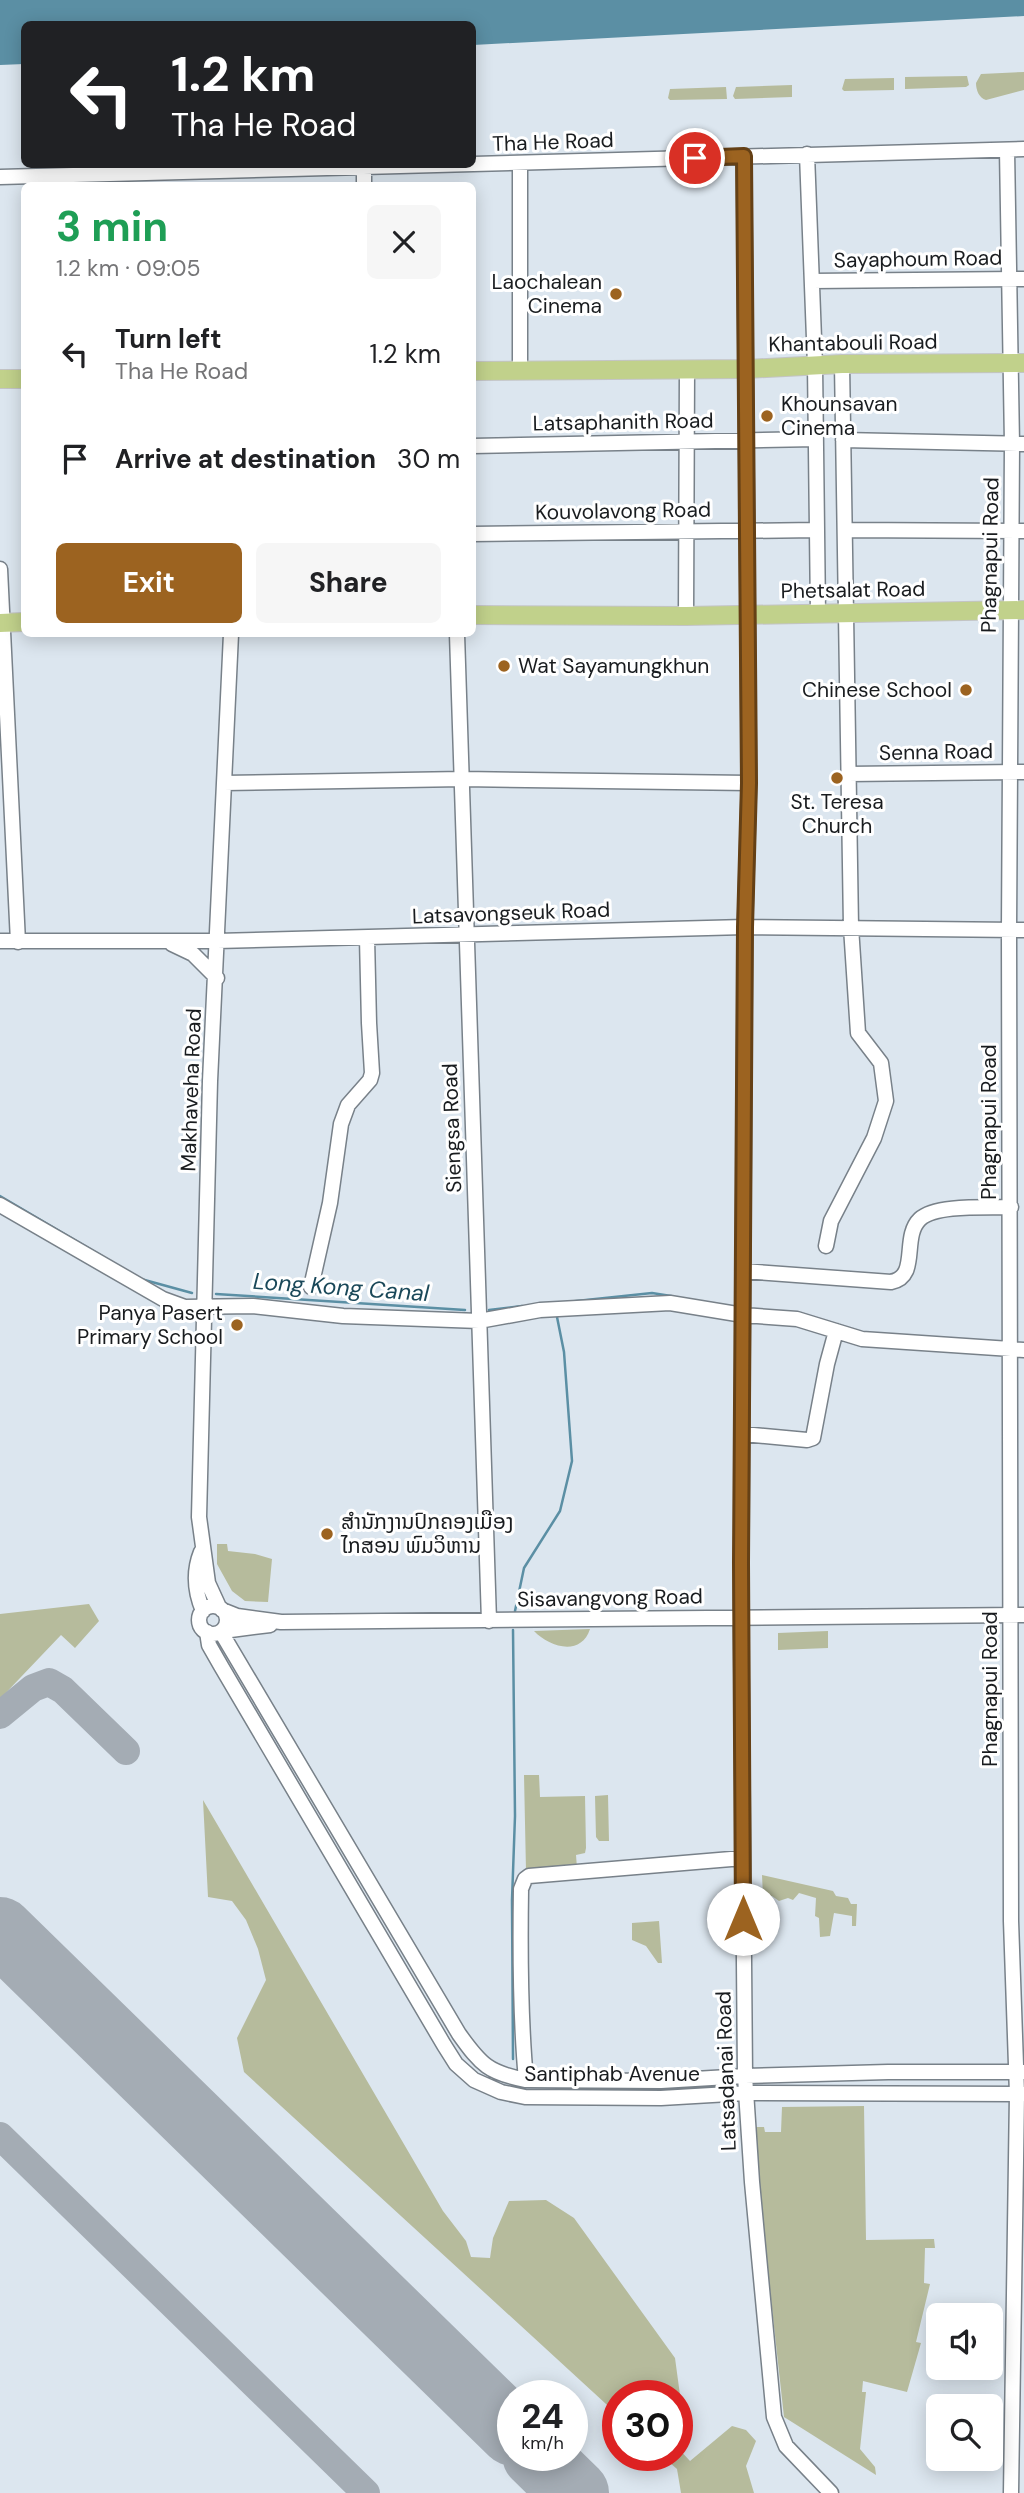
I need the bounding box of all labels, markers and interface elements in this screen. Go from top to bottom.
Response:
text: 1.2 km [171,42,315,106]
icon: left [56,49,147,140]
text: Tha He Road [171,104,356,146]
street label: Tha He Road [492,126,614,158]
pin [665,128,725,188]
icon: arrive [676,139,714,177]
text: 3 min [56,199,168,254]
button: close [367,205,441,279]
street label: Sayaphoum Road [833,244,1003,274]
text: 1.2 km · 09:05 [56,253,201,283]
place label: Laochalean Cinema [491,268,602,320]
marker: Laochalean Cinema [608,286,624,302]
text: Turn left [115,322,222,356]
street label: Khantabouli Road [768,328,938,358]
icon: left [56,335,94,373]
text: 1.2 km [370,337,441,371]
text: Tha He Road [115,356,248,386]
place label: Khounsavan Cinema [781,390,897,442]
street label: Latsaphanith Road [532,406,714,438]
marker: Khounsavan Cinema [759,408,775,424]
icon: arrive [56,440,94,478]
text: Arrive at destination [115,442,376,476]
text: 30 m [397,442,460,476]
street label: Phagnapui Road [975,477,1005,633]
street label: Kouvolavong Road [535,495,711,527]
button: Exit [56,543,242,623]
button: Share [256,543,441,623]
street label: Phetsalat Road [780,575,926,605]
place label: Wat Sayamungkhun [518,652,709,680]
marker: Wat Sayamungkhun [496,658,512,674]
place label: Chinese School [802,676,952,704]
marker: Chinese School [958,682,974,698]
street label: Senna Road [879,737,993,767]
marker: St. Teresa Church [829,770,845,786]
place label: St. Teresa Church [790,788,884,840]
street label: Latsavongseuk Road [411,896,611,930]
street label: Makhaveha Road [174,1008,208,1172]
street label: Phagnapui Road [975,1044,1003,1200]
street label: Siengsa Road [436,1063,468,1193]
water label: Long Kong Canal [252,1266,431,1308]
place label: Panya Pasert Primary School [77,1299,223,1351]
marker: Panya Pasert Primary School [229,1317,245,1333]
place label: ສຳນັກງານປົກຄອງເມືອງ ໄກສອນ ພົມວິຫານ [340,1508,513,1560]
marker: ສຳນັກງານປົກຄອງເມືອງ ໄກສອນ ພົມວິຫານ [319,1526,335,1542]
street label: Sisavangvong Road [517,1582,703,1614]
street label: Phagnapui Road [976,1611,1004,1767]
position arrow [706,1882,780,1956]
street label: Latsadanai Road [709,1991,743,2151]
street label: Santiphab Avenue [524,2060,700,2088]
map controls [926,2303,1003,2471]
button: sound [926,2303,1003,2380]
speed limit sign: 30 [602,2380,693,2471]
text: 24 [521,2393,564,2439]
button: search [926,2394,1003,2471]
text: km/h [521,2431,564,2455]

